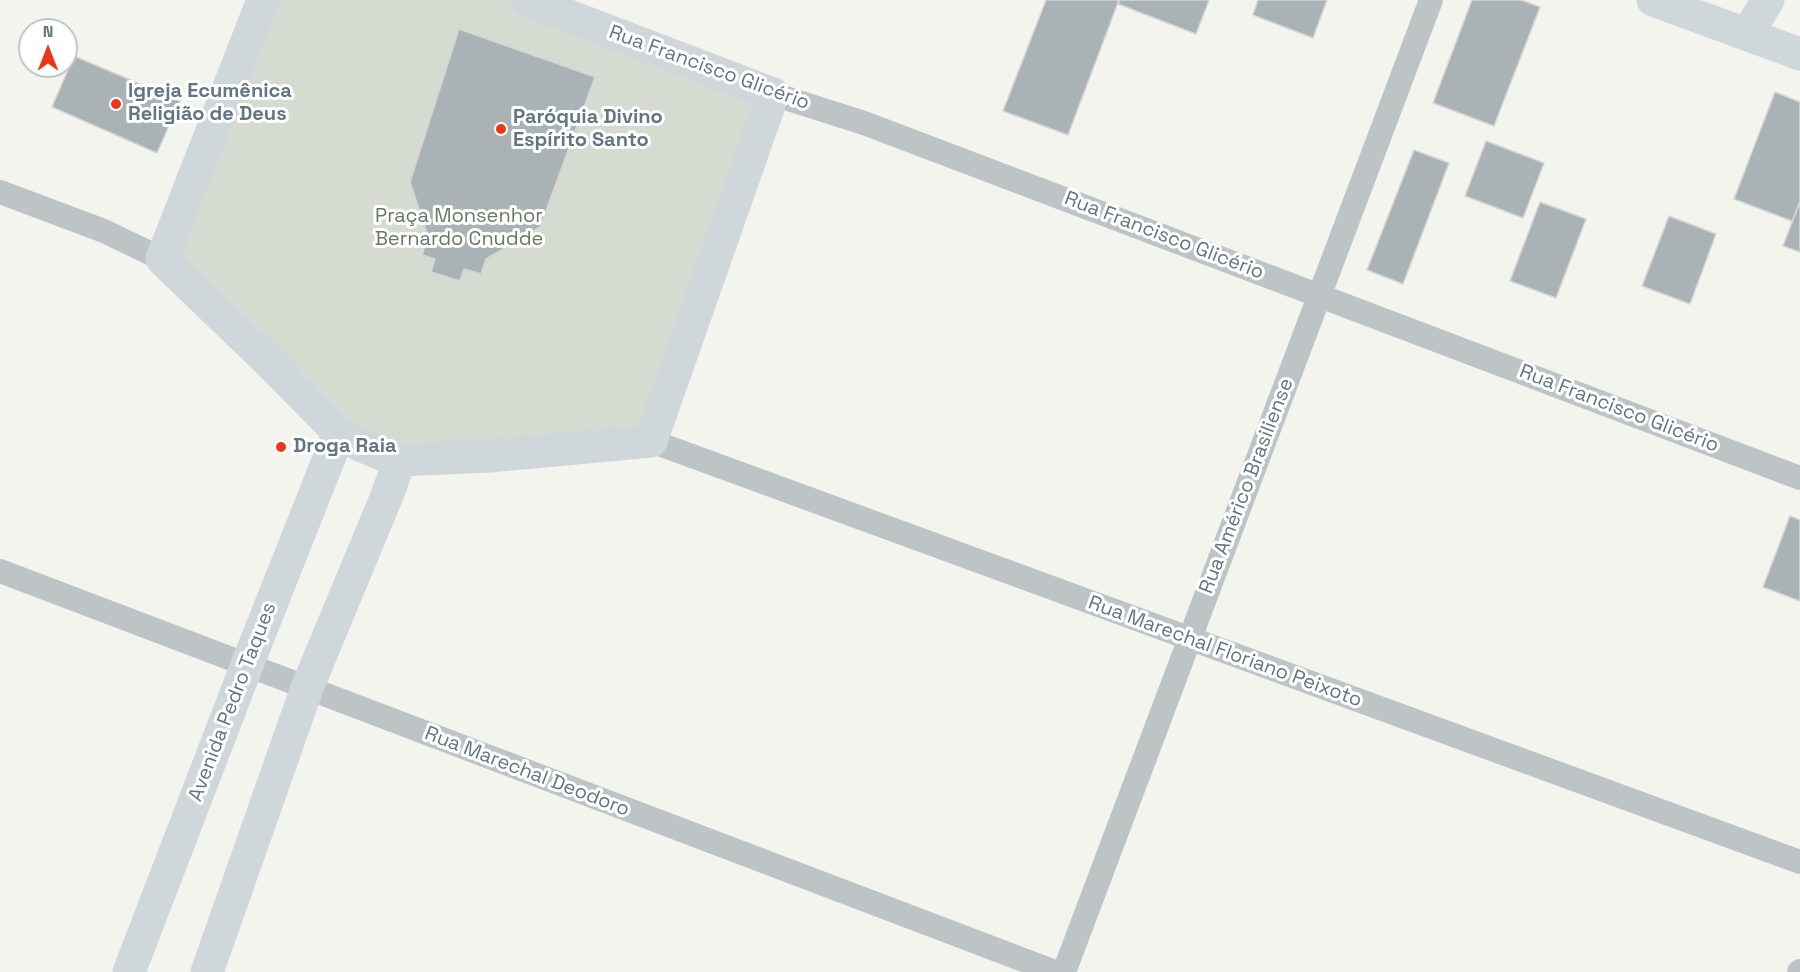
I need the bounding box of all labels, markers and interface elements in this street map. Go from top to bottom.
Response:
north arrow [18,18,78,78]
text: N [43,21,53,42]
street label: Rua Francisco Glicério [605,21,813,115]
place label: Igreja Ecumênica Religião de Deus [128,80,292,127]
marker: Igreja Ecumênica Religião de Deus [109,97,123,111]
place label: Paróquia Divino Espírito Santo [513,106,663,153]
marker: Paróquia Divino Espírito Santo [494,122,508,136]
street label: Rua Francisco Glicério [1061,187,1267,285]
park label: Praça Monsenhor Bernardo Cnudde [375,205,543,252]
street label: Rua Francisco Glicério [1516,360,1722,458]
street label: Rua Américo Brasiliense [1195,375,1299,597]
place label: Droga Raia [293,435,397,459]
marker: Droga Raia [274,440,288,454]
street label: Rua Marechal Floriano Peixoto [1085,591,1365,713]
street label: Avenida Pedro Taques [184,599,282,805]
street label: Rua Marechal Deodoro [421,722,633,822]

